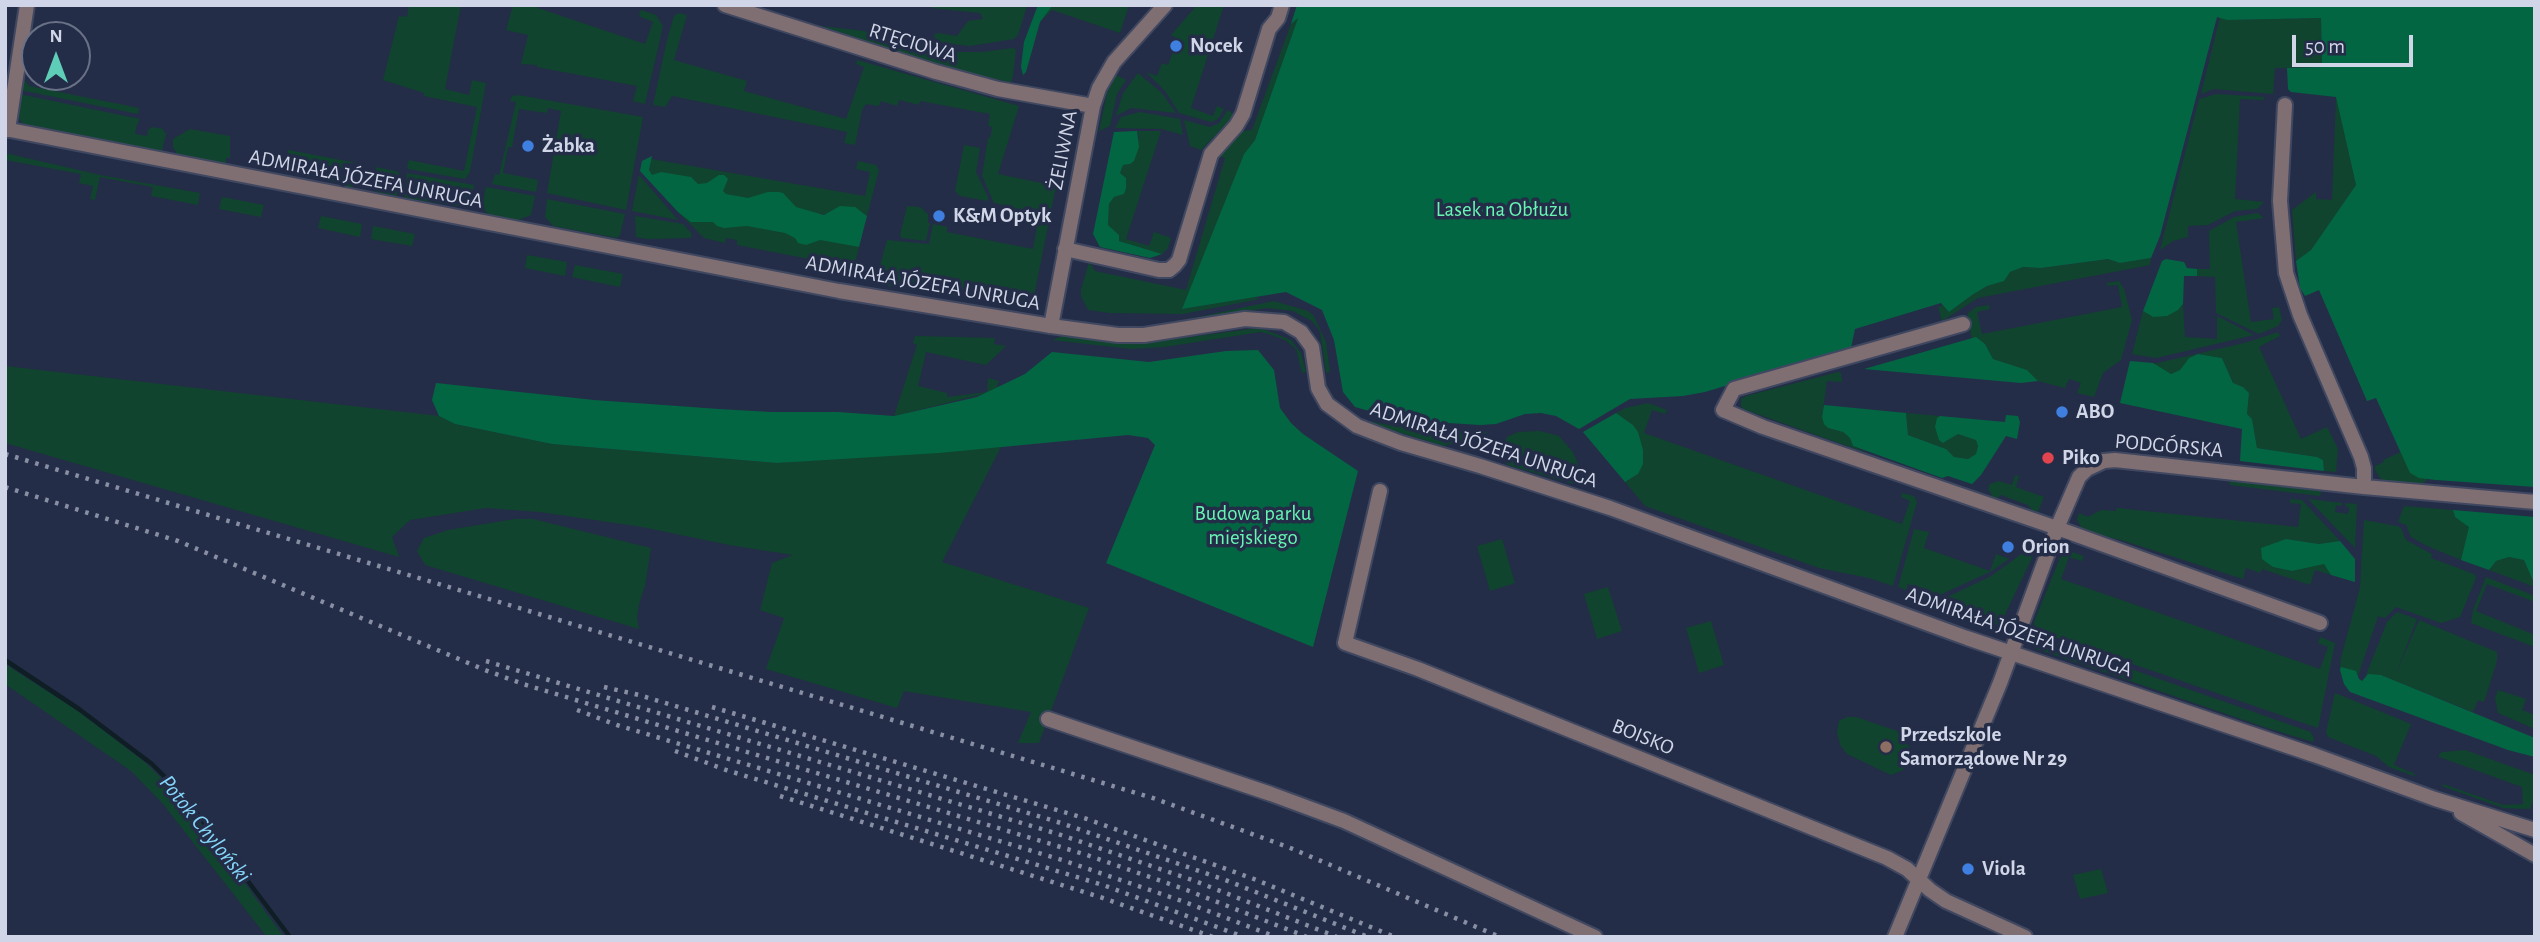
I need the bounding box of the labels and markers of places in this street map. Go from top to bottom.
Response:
place label: Nocek [1190,33,1243,59]
marker: Nocek [1168,38,1184,54]
place label: Żabka [542,133,595,159]
marker: Żabka [520,138,536,154]
place label: K&M Optyk [953,203,1051,229]
marker: K&M Optyk [931,208,947,224]
place label: ABO [2076,399,2114,425]
marker: ABO [2054,404,2070,420]
place label: Piko [2062,445,2100,471]
marker: Piko [2040,450,2056,466]
place label: Orion [2022,534,2070,560]
marker: Orion [2000,539,2016,555]
place label: Przedszkole Samorządowe Nr 29 [1900,722,2067,772]
marker: Przedszkole Samorządowe Nr 29 [1878,739,1894,755]
place label: Viola [1982,856,2026,882]
marker: Viola [1960,861,1976,877]

